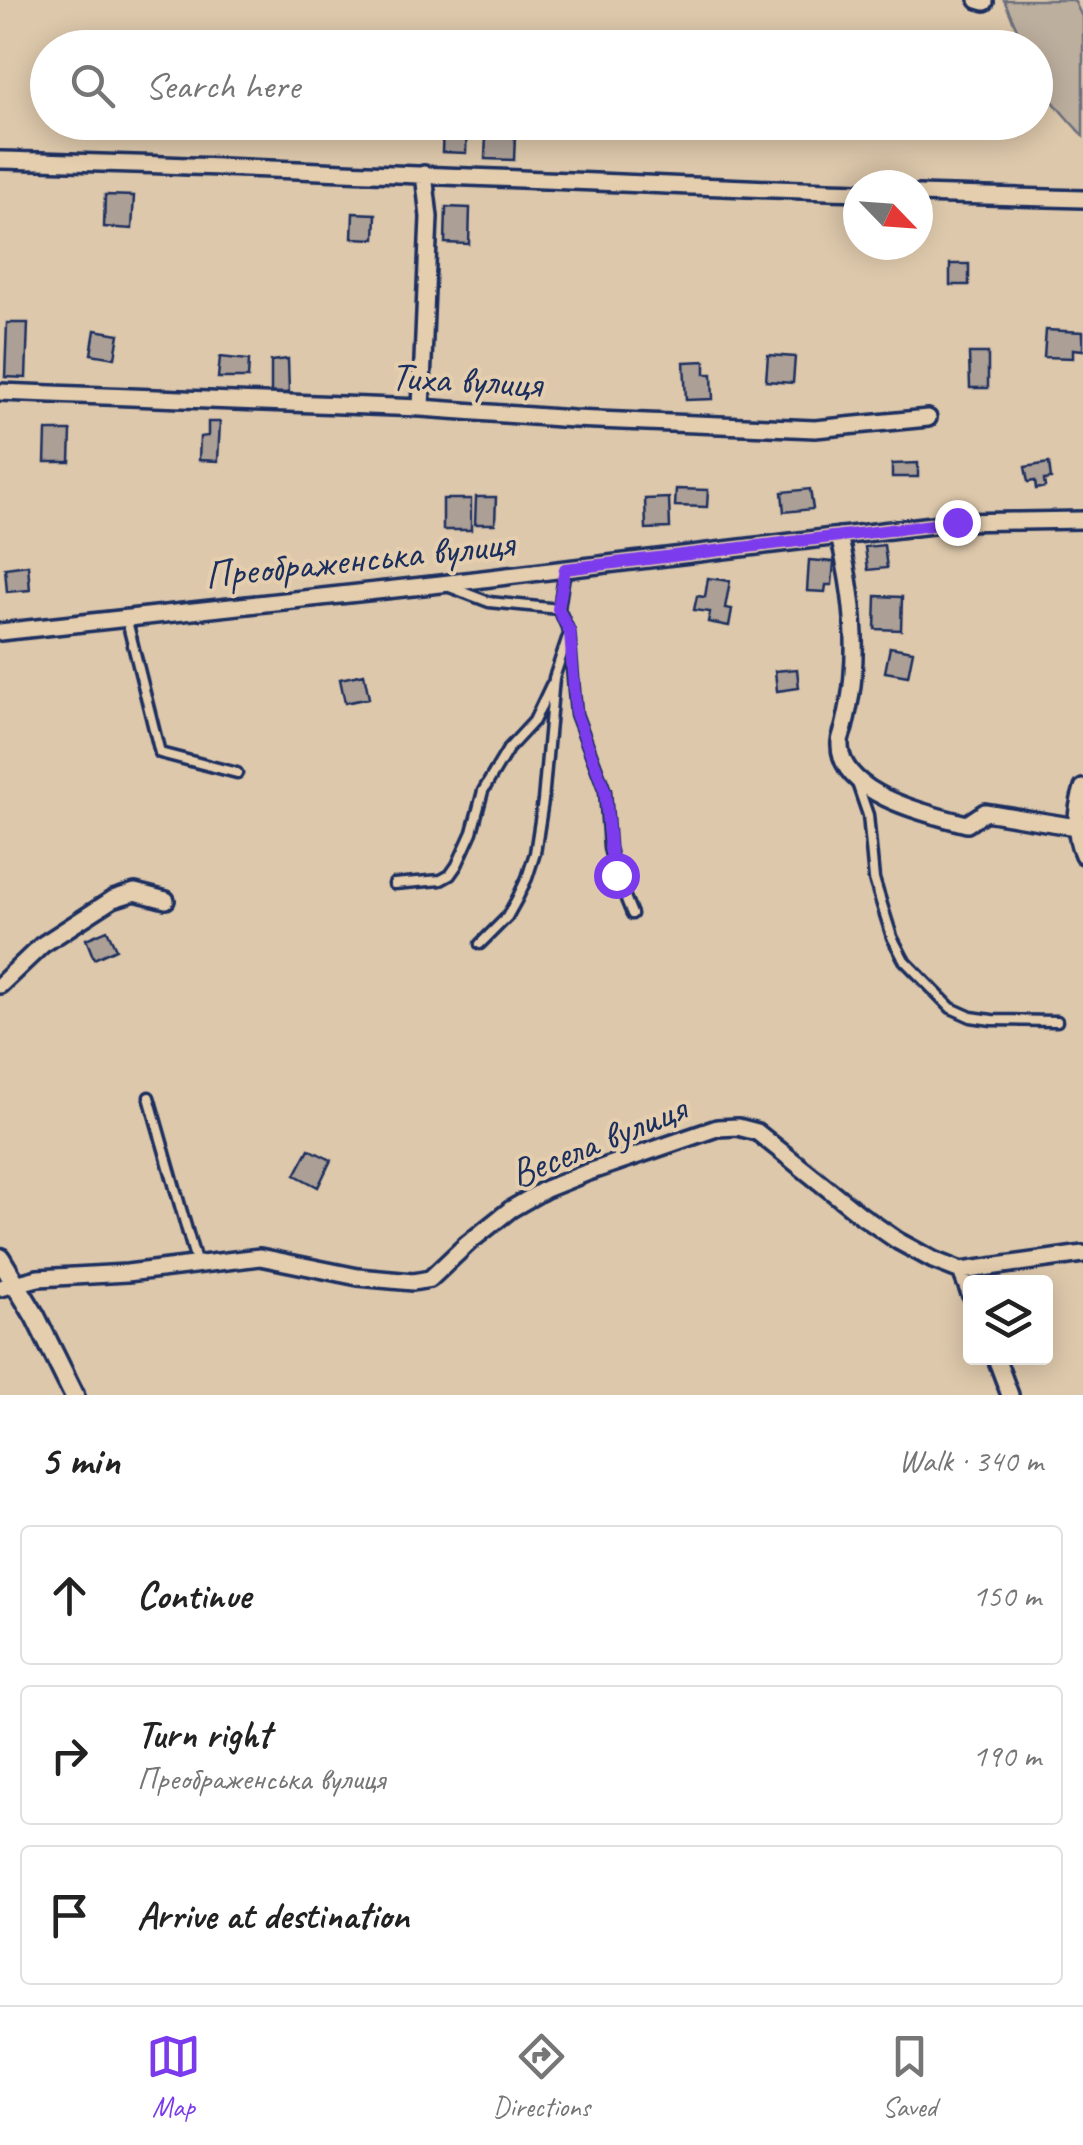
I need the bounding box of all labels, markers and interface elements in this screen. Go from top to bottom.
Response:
search box [30,30,1053,140]
icon: search [65,58,120,113]
text: Search here [145,62,300,109]
north arrow [843,170,933,260]
street label: Тиха вулиця [389,351,545,409]
route end [935,500,981,546]
street label: Преображенська вулиця [202,518,518,600]
route start [594,853,640,899]
street label: Весела вулиця [503,1082,696,1199]
map controls [963,1275,1053,1365]
button: layers [963,1275,1053,1365]
text: 5 min [40,1434,120,1487]
text: Walk · 340 m [899,1440,1043,1481]
icon: ahead [42,1568,97,1623]
text: Continue [137,1572,251,1619]
text: 150 m [972,1575,1041,1616]
text: Turn right [137,1711,271,1758]
icon: right [42,1728,97,1783]
text: 190 m [972,1735,1041,1776]
text: Преображенська вулиця [137,1758,385,1799]
icon: arrive [42,1888,97,1943]
text: Arrive at destination [137,1892,409,1939]
tab: Map [146,2029,201,2124]
tab: Directions [493,2029,590,2124]
tab: Saved [882,2029,937,2124]

